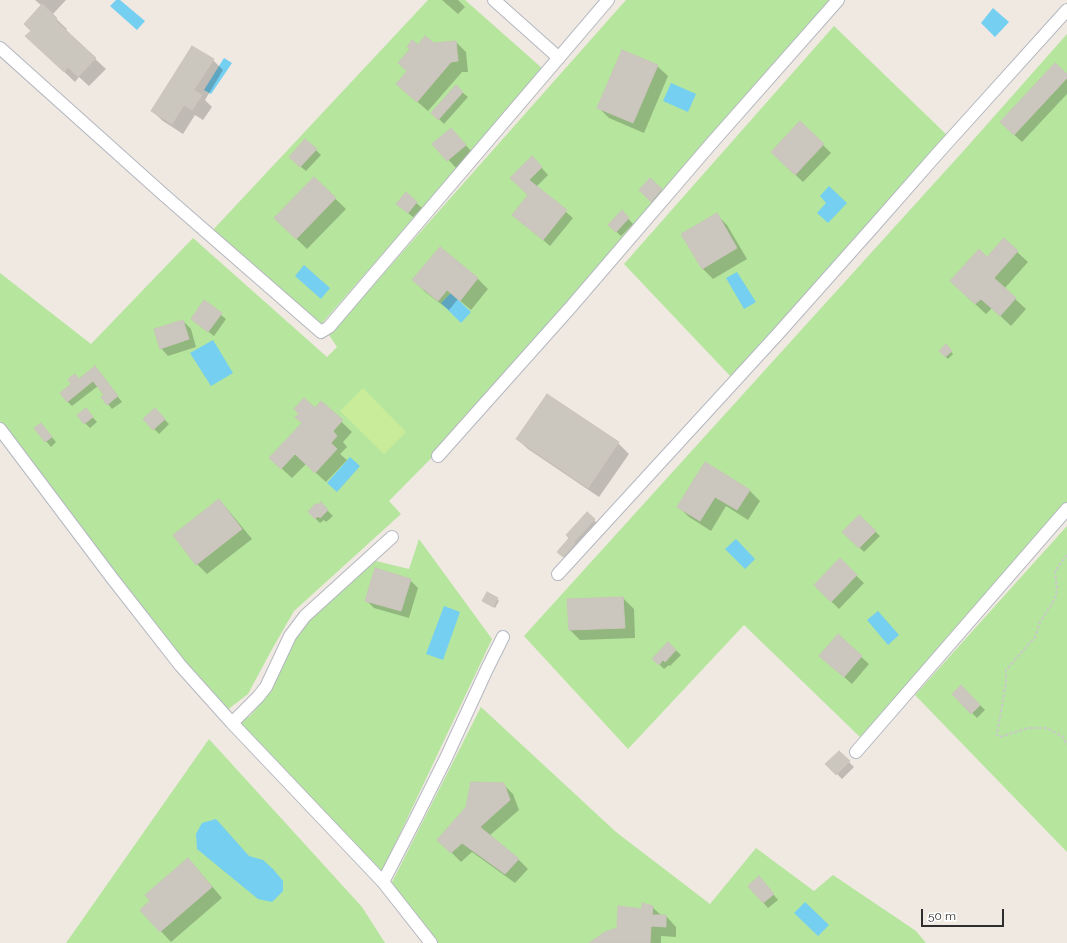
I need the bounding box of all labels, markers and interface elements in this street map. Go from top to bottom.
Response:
scale bar [923,901,1006,927]
text: 50 m [928,909,956,923]

